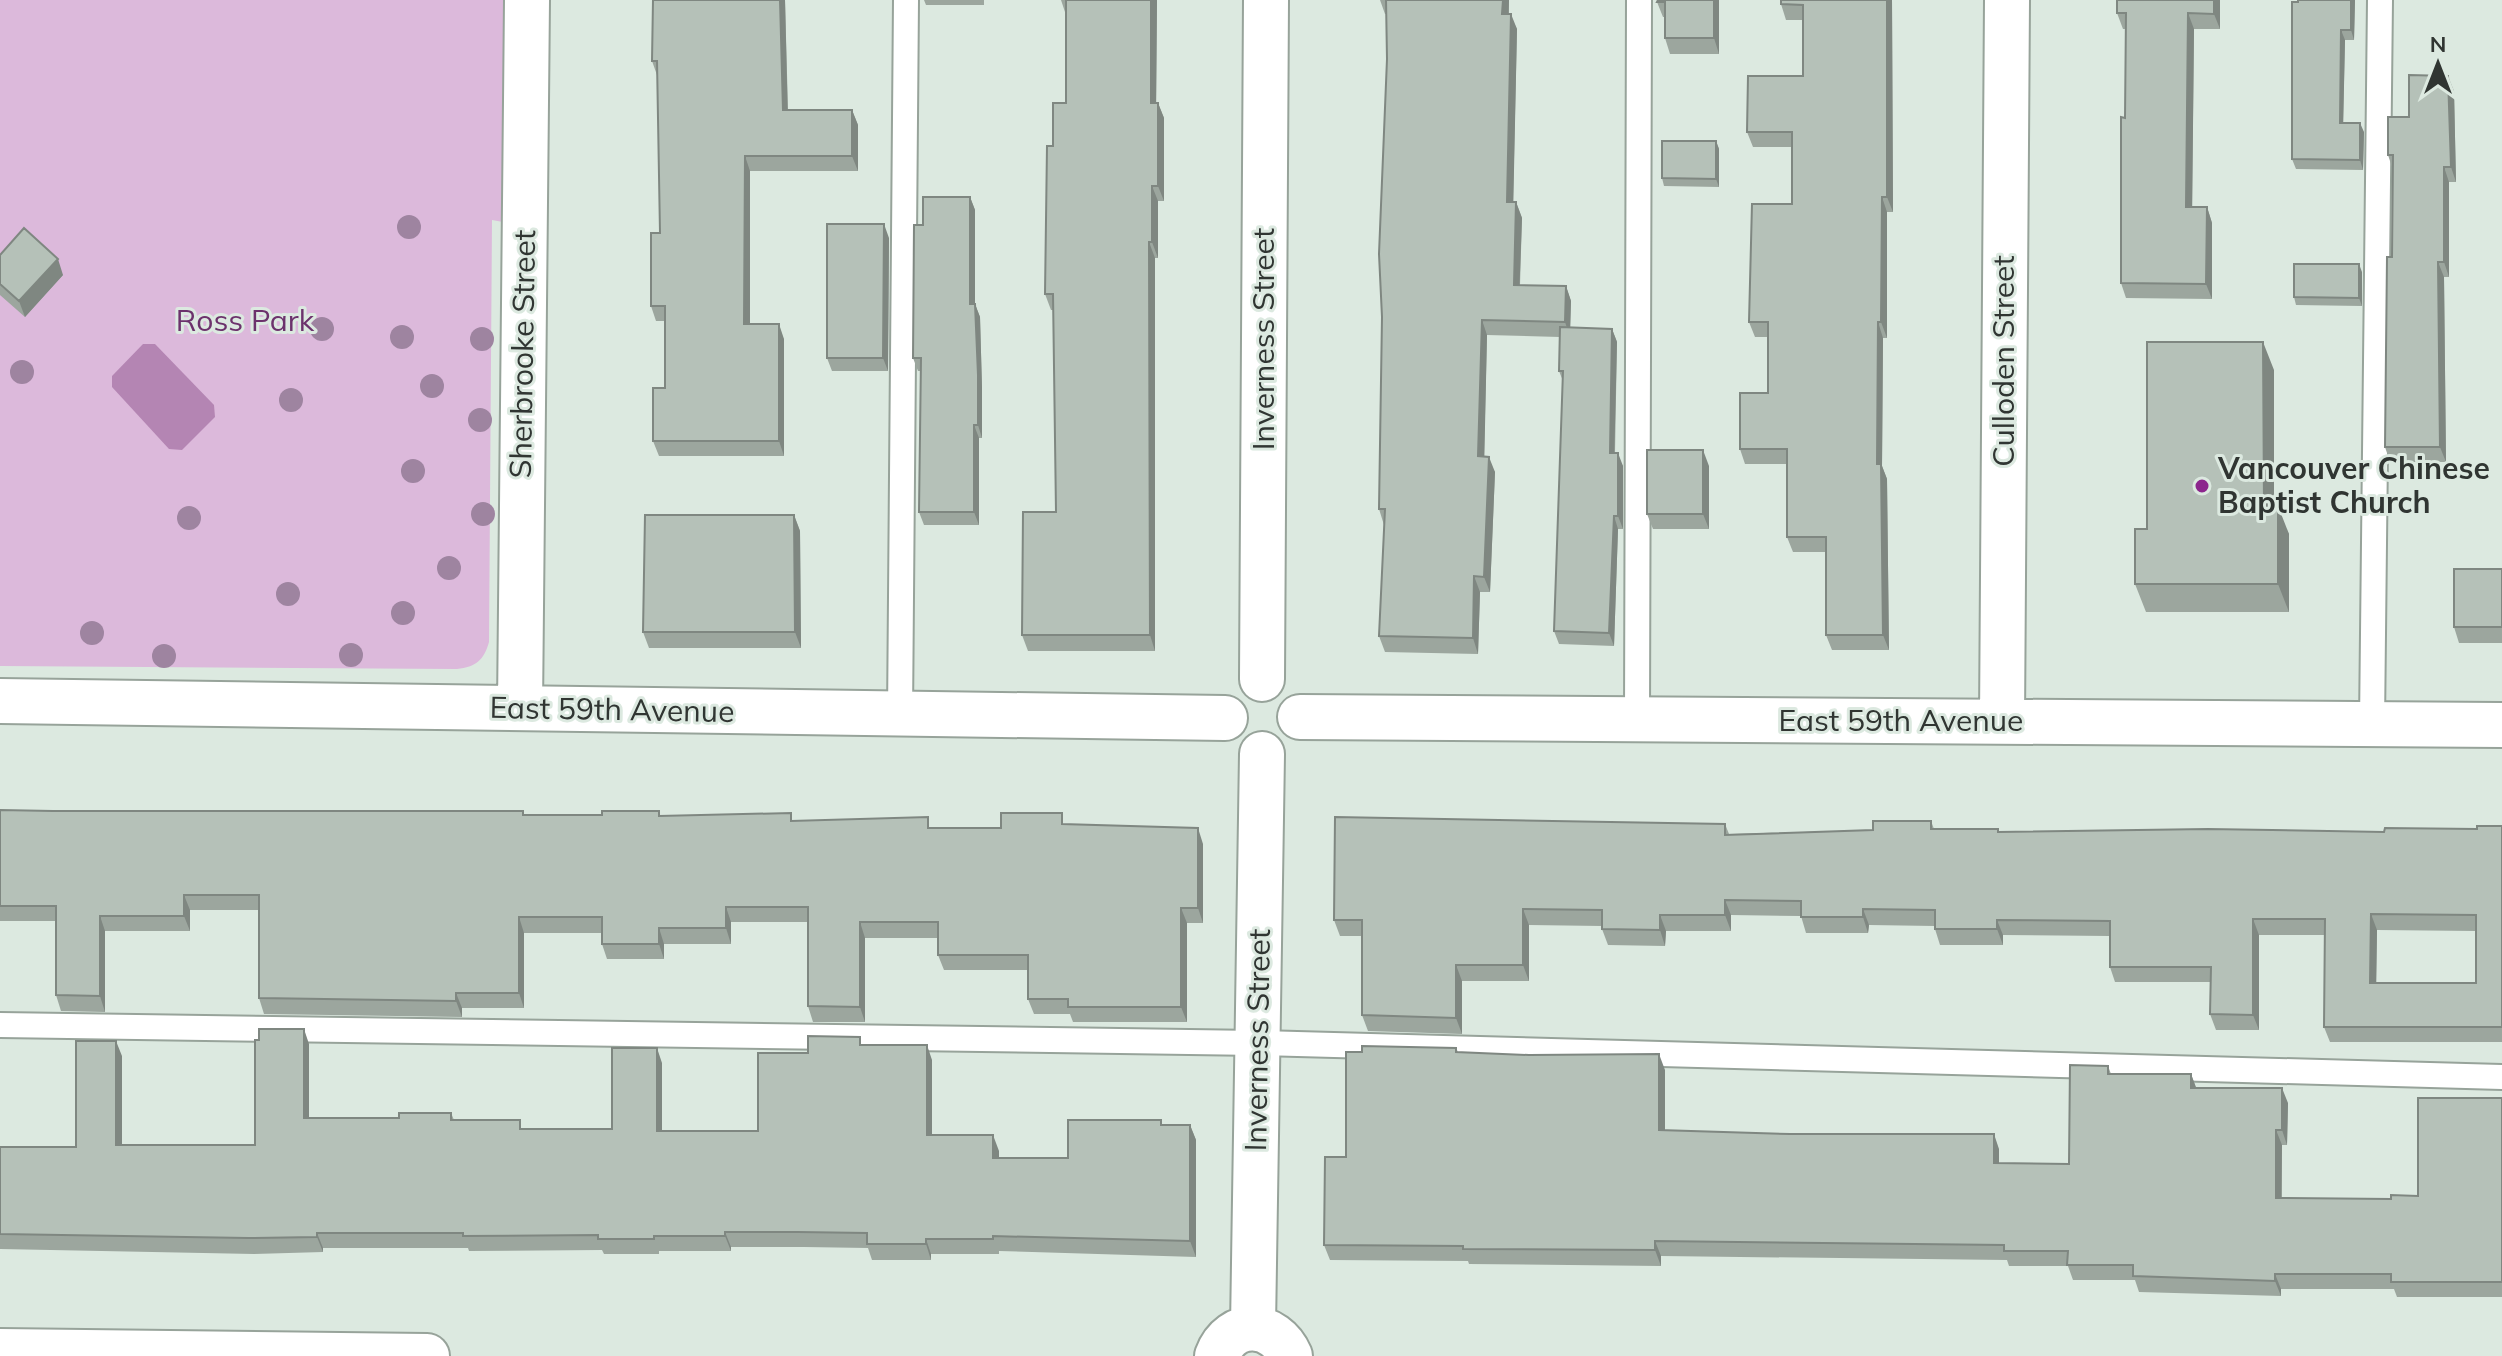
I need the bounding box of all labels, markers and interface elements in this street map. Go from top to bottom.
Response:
north arrow [2398,24,2478,104]
text: N [2430,30,2446,58]
street label: Inverness Street [1244,228,1282,450]
street label: Sherbrooke Street [501,229,543,479]
street label: Culloden Street [1984,255,2022,467]
park label: Ross Park [176,301,315,339]
place label: Vancouver Chinese Baptist Church [2217,449,2490,521]
marker: Vancouver Chinese Baptist Church [2193,477,2211,495]
street label: East 59th Avenue [489,688,735,730]
street label: East 59th Avenue [1779,701,2023,739]
street label: Inverness Street [1236,928,1278,1152]

